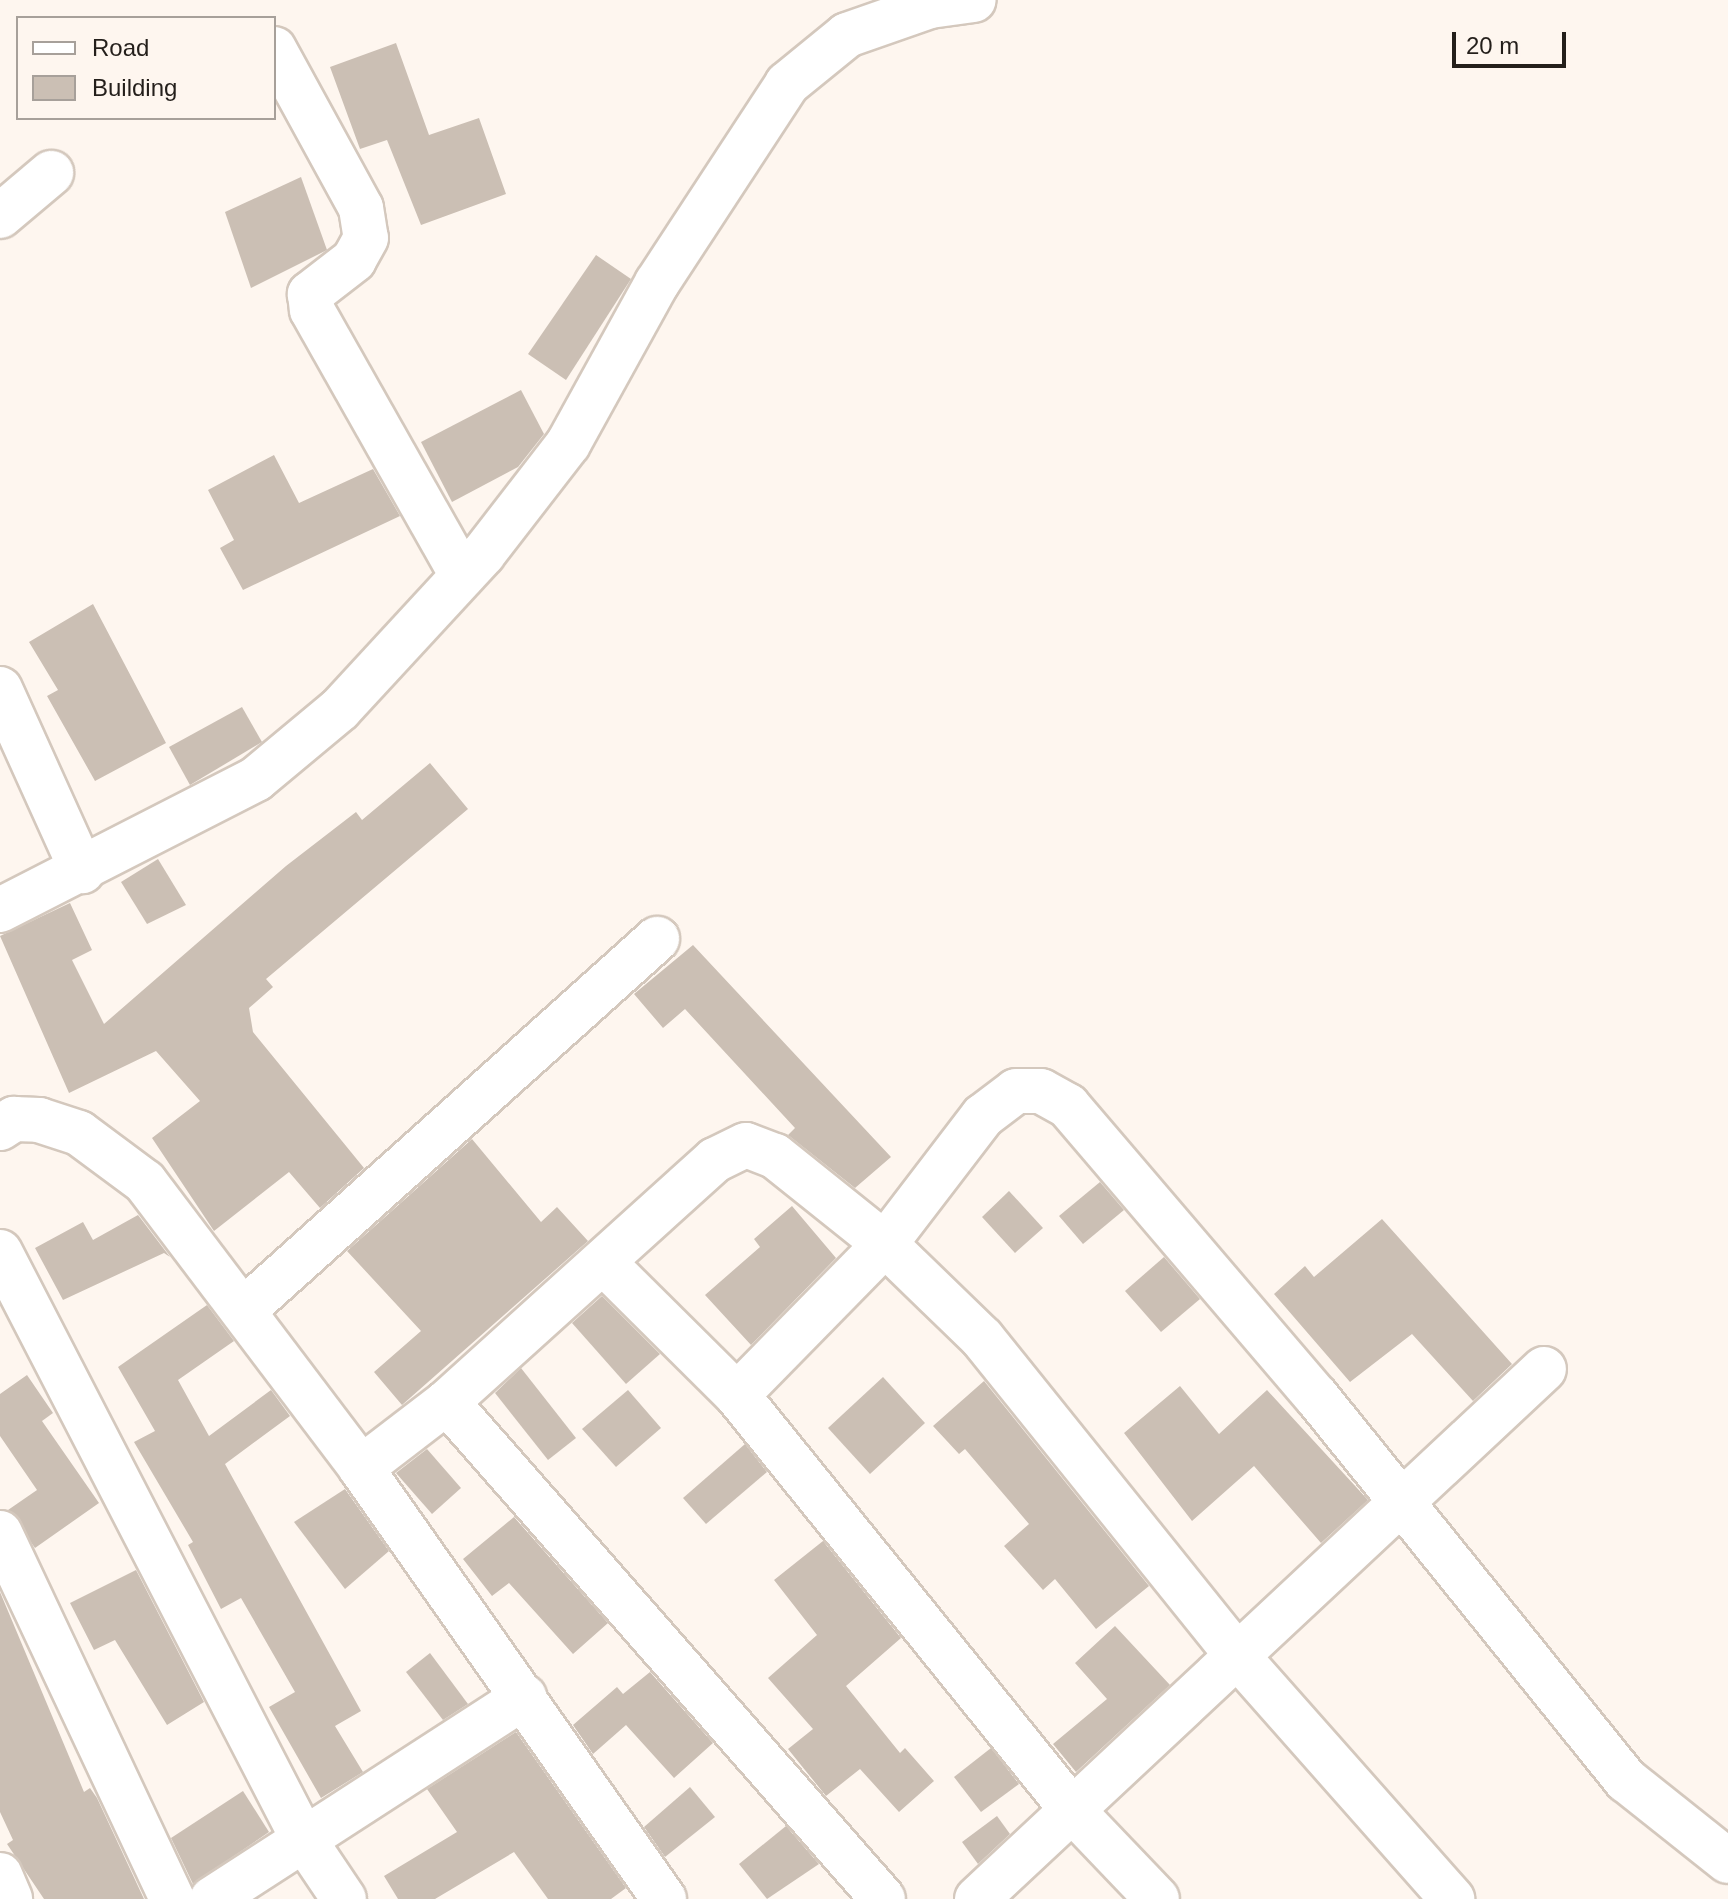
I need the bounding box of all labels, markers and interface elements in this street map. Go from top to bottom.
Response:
legend [16,16,276,120]
scale bar [1456,16,1570,66]
text: 20 m [1466,32,1519,59]
text: Road [92,34,149,61]
text: Building [92,74,177,101]

